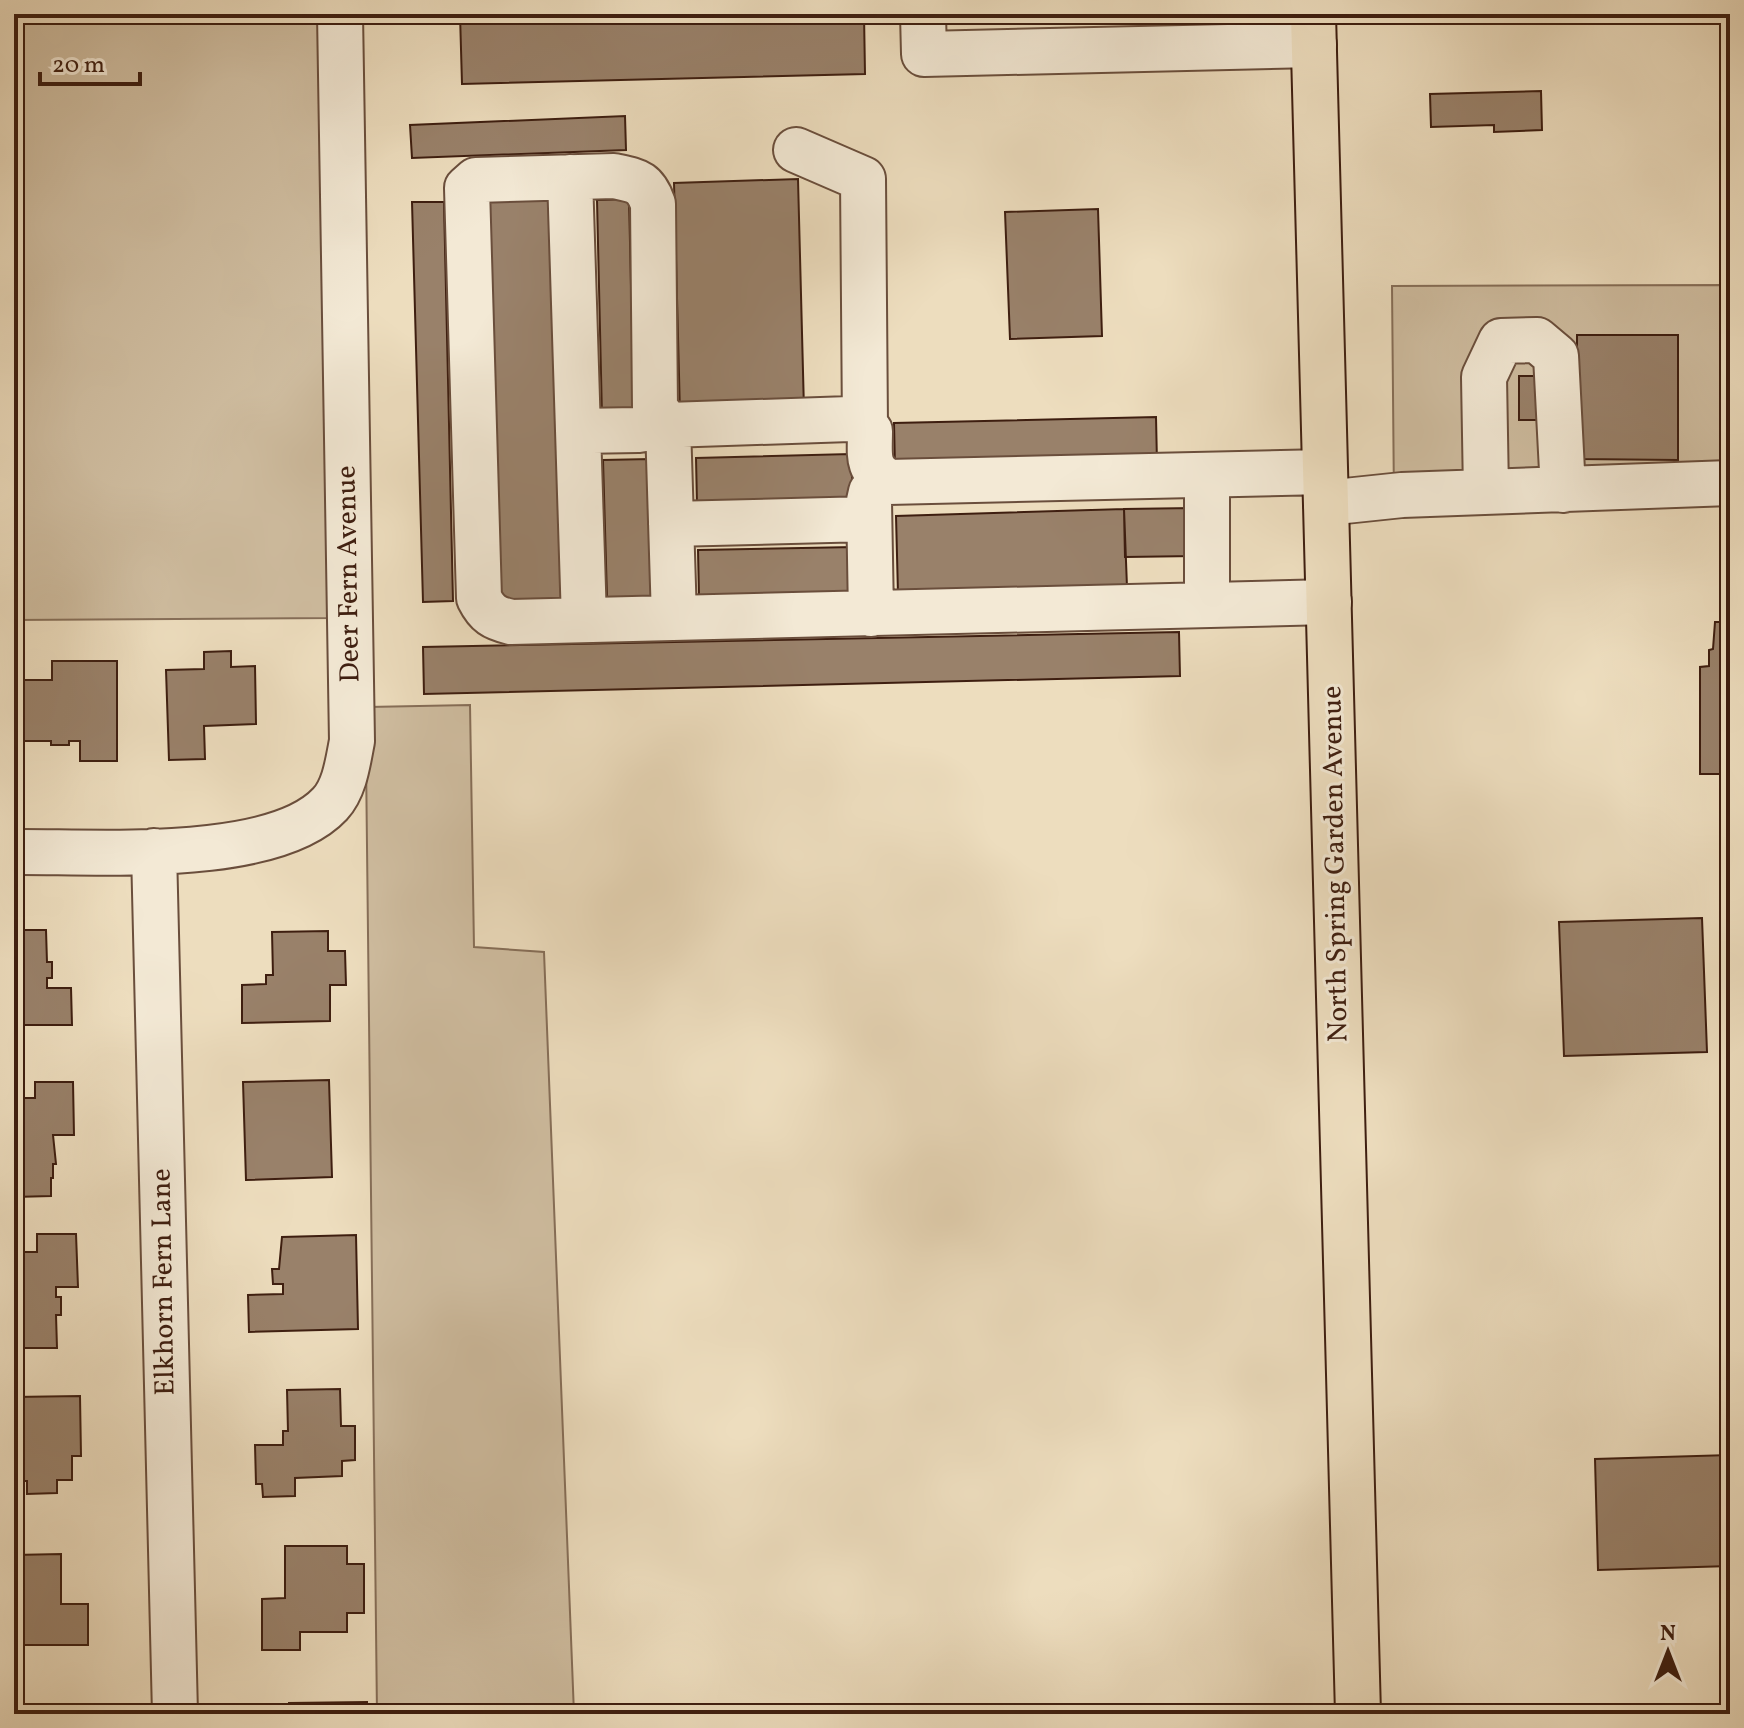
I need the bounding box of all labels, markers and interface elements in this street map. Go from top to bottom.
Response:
scale bar [40,36,140,86]
text: 20 m [52,49,105,83]
street label: Deer Fern Avenue [328,465,370,683]
street label: North Spring Garden Avenue [1313,685,1359,1043]
street label: Elkhorn Fern Lane [143,1168,185,1396]
north arrow [1628,1612,1708,1692]
text: N [1660,1619,1676,1650]

